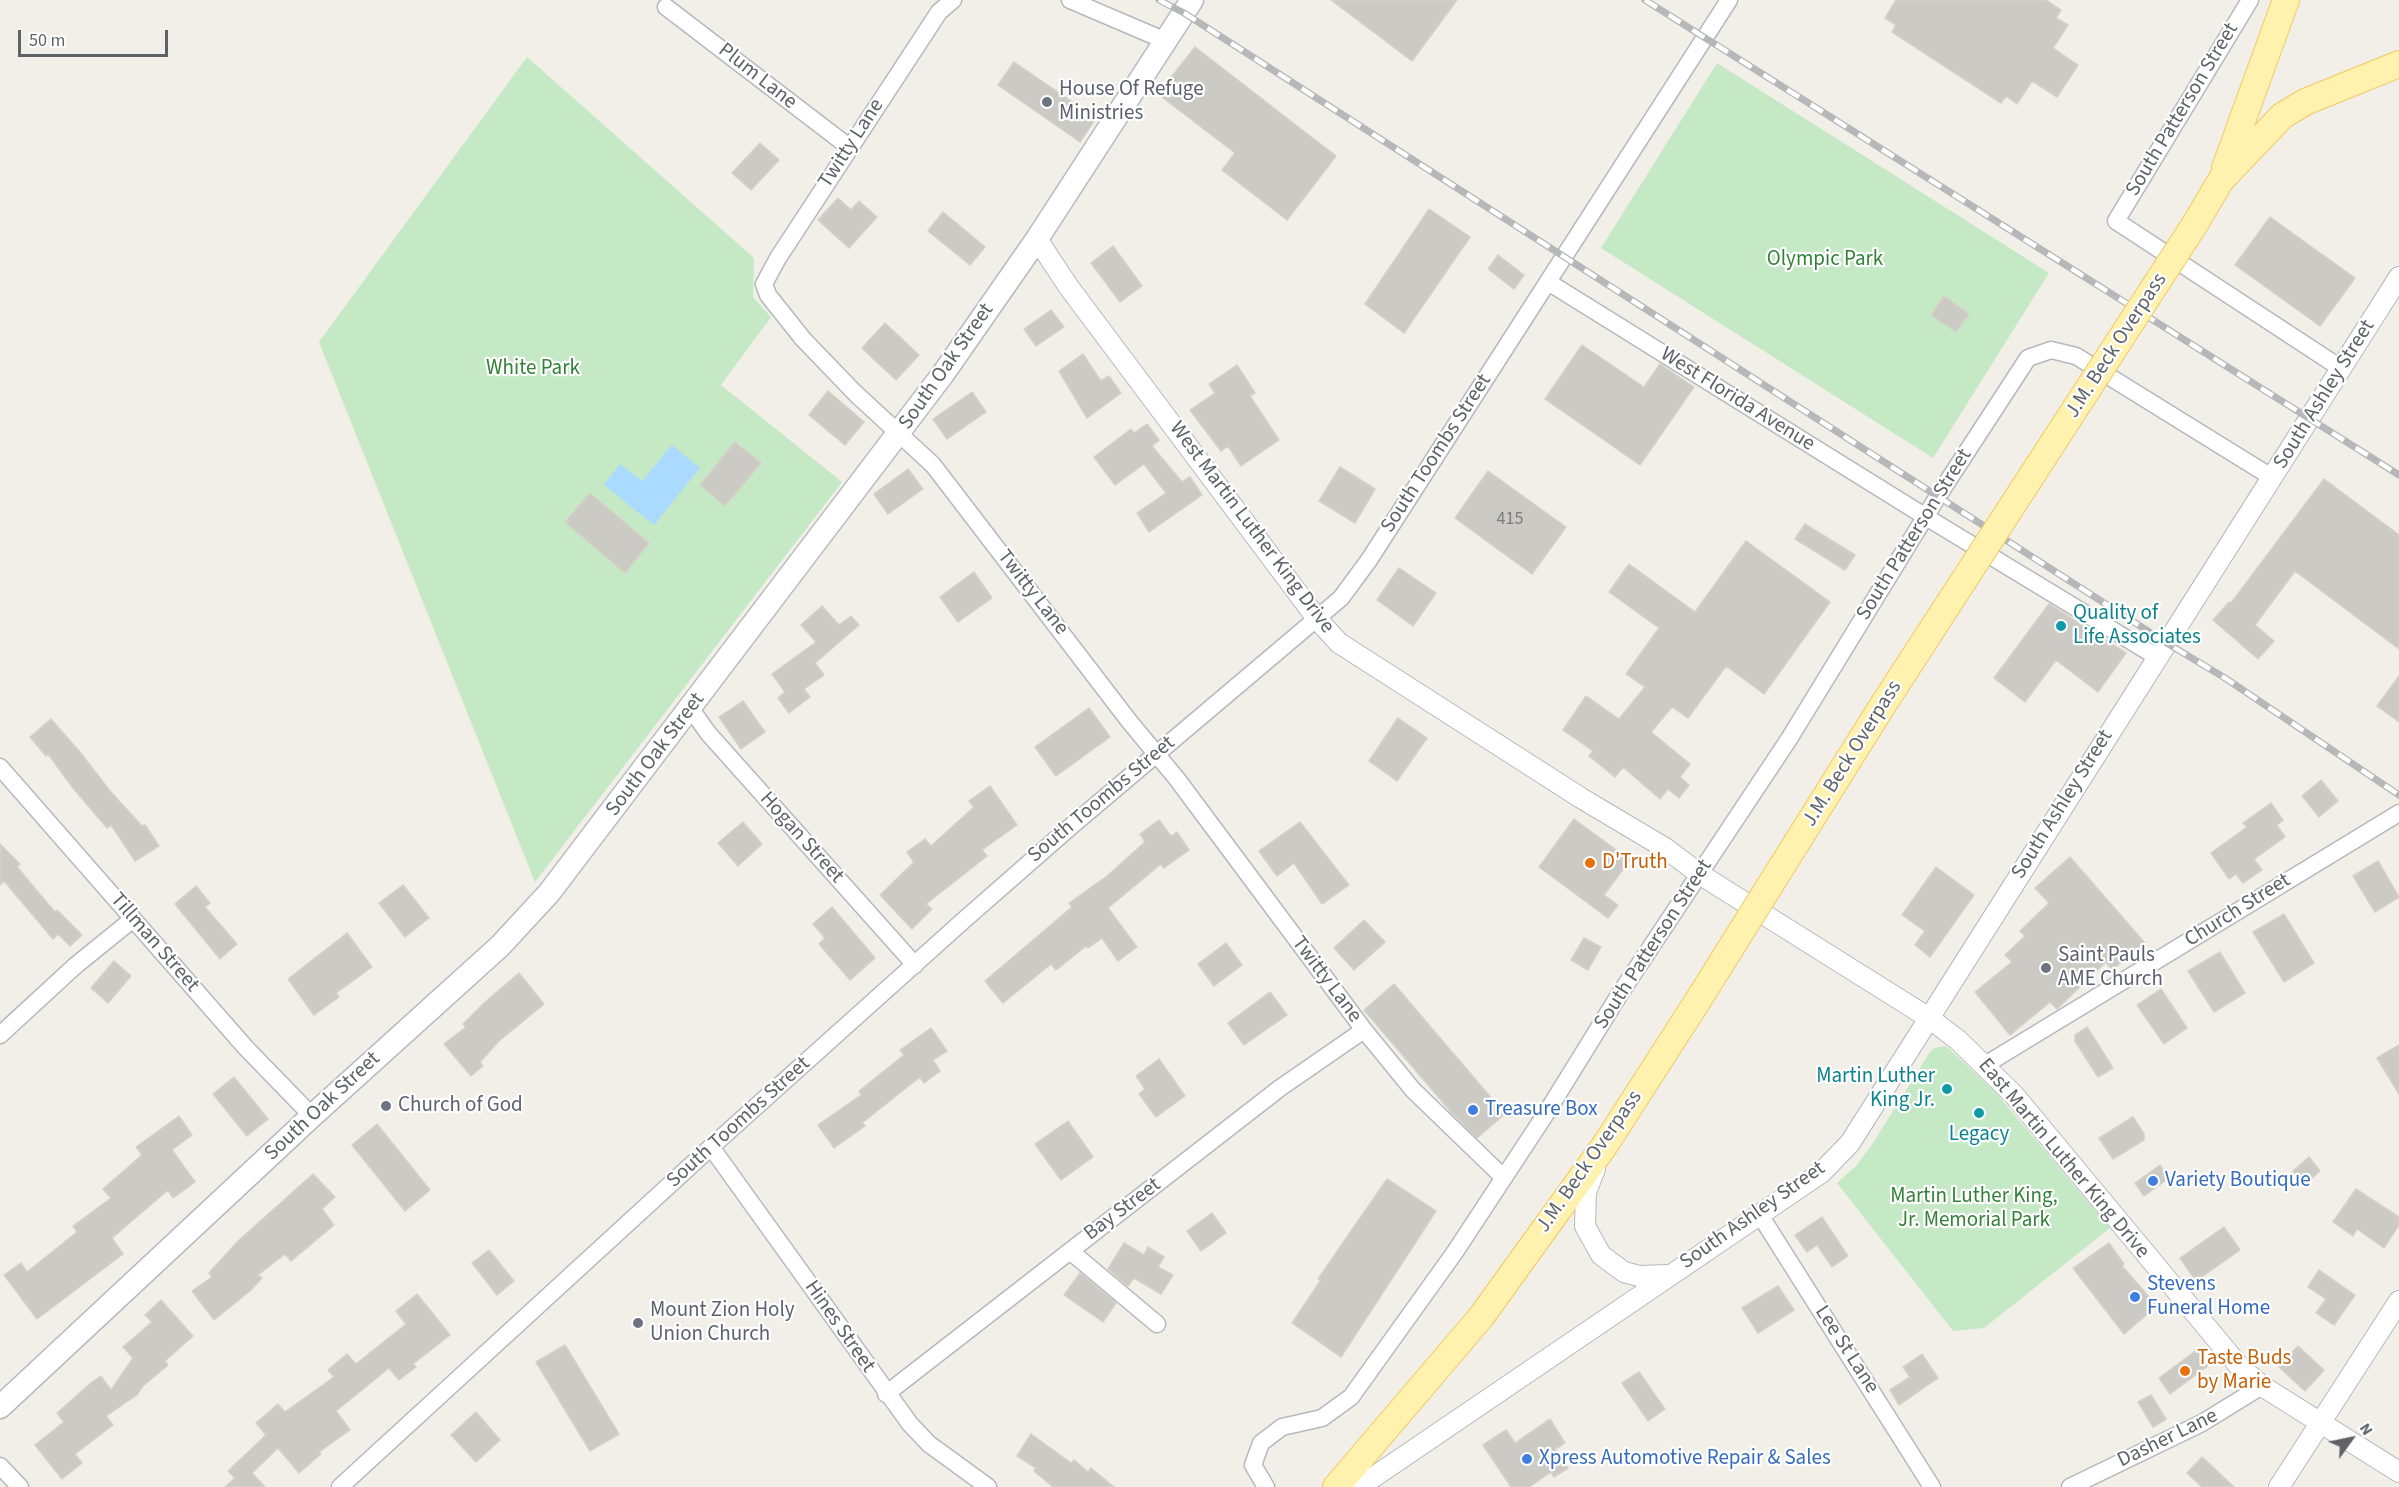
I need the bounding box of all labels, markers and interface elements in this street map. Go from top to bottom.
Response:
scale bar [21,18,171,56]
street label: South Patterson Street [2121,19,2245,201]
text: 50 m [29,28,65,53]
street label: Plum Lane [713,38,801,116]
place label: House Of Refuge Ministries [1059,77,1204,127]
street label: Twitty Lane [814,95,890,193]
marker: House Of Refuge Ministries [1040,95,1054,109]
park label: Olympic Park [1767,247,1883,273]
street label: J.M. Beck Overpass [2061,269,2173,423]
street label: South Oak Street [894,299,1000,435]
street label: South Ashley Street [2269,316,2381,474]
street label: West Florida Avenue [1655,342,1819,458]
park label: White Park [486,356,580,382]
street label: South Toombs Street [1376,370,1498,538]
street label: West Martin Luther King Drive [1163,417,1339,639]
street label: South Patterson Street [1852,445,1978,625]
house number: 415 [1497,509,1523,531]
street label: Twitty Lane [991,545,1073,641]
place label: Quality of Life Associates [2073,601,2201,651]
marker: Quality of Life Associates [2054,619,2068,633]
street label: J.M. Beck Overpass [1798,676,1908,832]
street label: South Oak Street [601,688,711,822]
street label: South Ashley Street [2007,726,2119,884]
street label: South Toombs Street [1023,731,1181,869]
street label: Hogan Street [753,787,849,889]
place label: D'Truth [1602,850,1668,876]
street label: South Patterson Street [1590,855,1718,1035]
marker: D'Truth [1583,856,1597,870]
street label: Church Street [2181,869,2295,953]
street label: Tillman Street [104,888,204,998]
street label: Twitty Lane [1285,932,1367,1028]
place label: Saint Pauls AME Church [2058,943,2163,993]
marker: Saint Pauls AME Church [2039,961,2053,975]
street label: South Oak Street [260,1047,386,1167]
street label: South Toombs Street [662,1052,816,1194]
street label: East Martin Luther King Drive [1972,1054,2154,1264]
place label: Martin Luther King Jr. [1816,1064,1935,1114]
marker: Martin Luther King Jr. [1940,1082,1954,1096]
street label: J.M. Beck Overpass [1532,1086,1648,1238]
place label: Church of God [398,1093,523,1119]
place label: Treasure Box [1485,1097,1598,1123]
marker: Church of God [379,1099,393,1113]
marker: Treasure Box [1466,1103,1480,1117]
marker: Legacy [1972,1106,1986,1120]
place label: Legacy [1949,1122,2009,1148]
street label: South Ashley Street [1676,1157,1830,1275]
place label: Variety Boutique [2165,1168,2311,1194]
street label: Bay Street [1080,1173,1166,1247]
marker: Variety Boutique [2146,1174,2160,1188]
park label: Martin Luther King, Jr. Memorial Park [1890,1184,2058,1234]
place label: Stevens Funeral Home [2147,1272,2270,1322]
street label: Hines Street [798,1276,880,1378]
marker: Stevens Funeral Home [2128,1290,2142,1304]
place label: Mount Zion Holy Union Church [650,1298,795,1348]
street label: Lee St Lane [1808,1301,1884,1399]
marker: Mount Zion Holy Union Church [631,1316,645,1330]
place label: Taste Buds by Marie [2197,1346,2291,1396]
marker: Taste Buds by Marie [2178,1364,2192,1378]
street label: Dasher Lane [2114,1404,2222,1474]
north arrow [2321,1409,2381,1469]
text: N [2354,1419,2378,1440]
place label: Xpress Automotive Repair & Sales [1539,1446,1831,1472]
marker: Xpress Automotive Repair & Sales [1520,1452,1534,1466]

